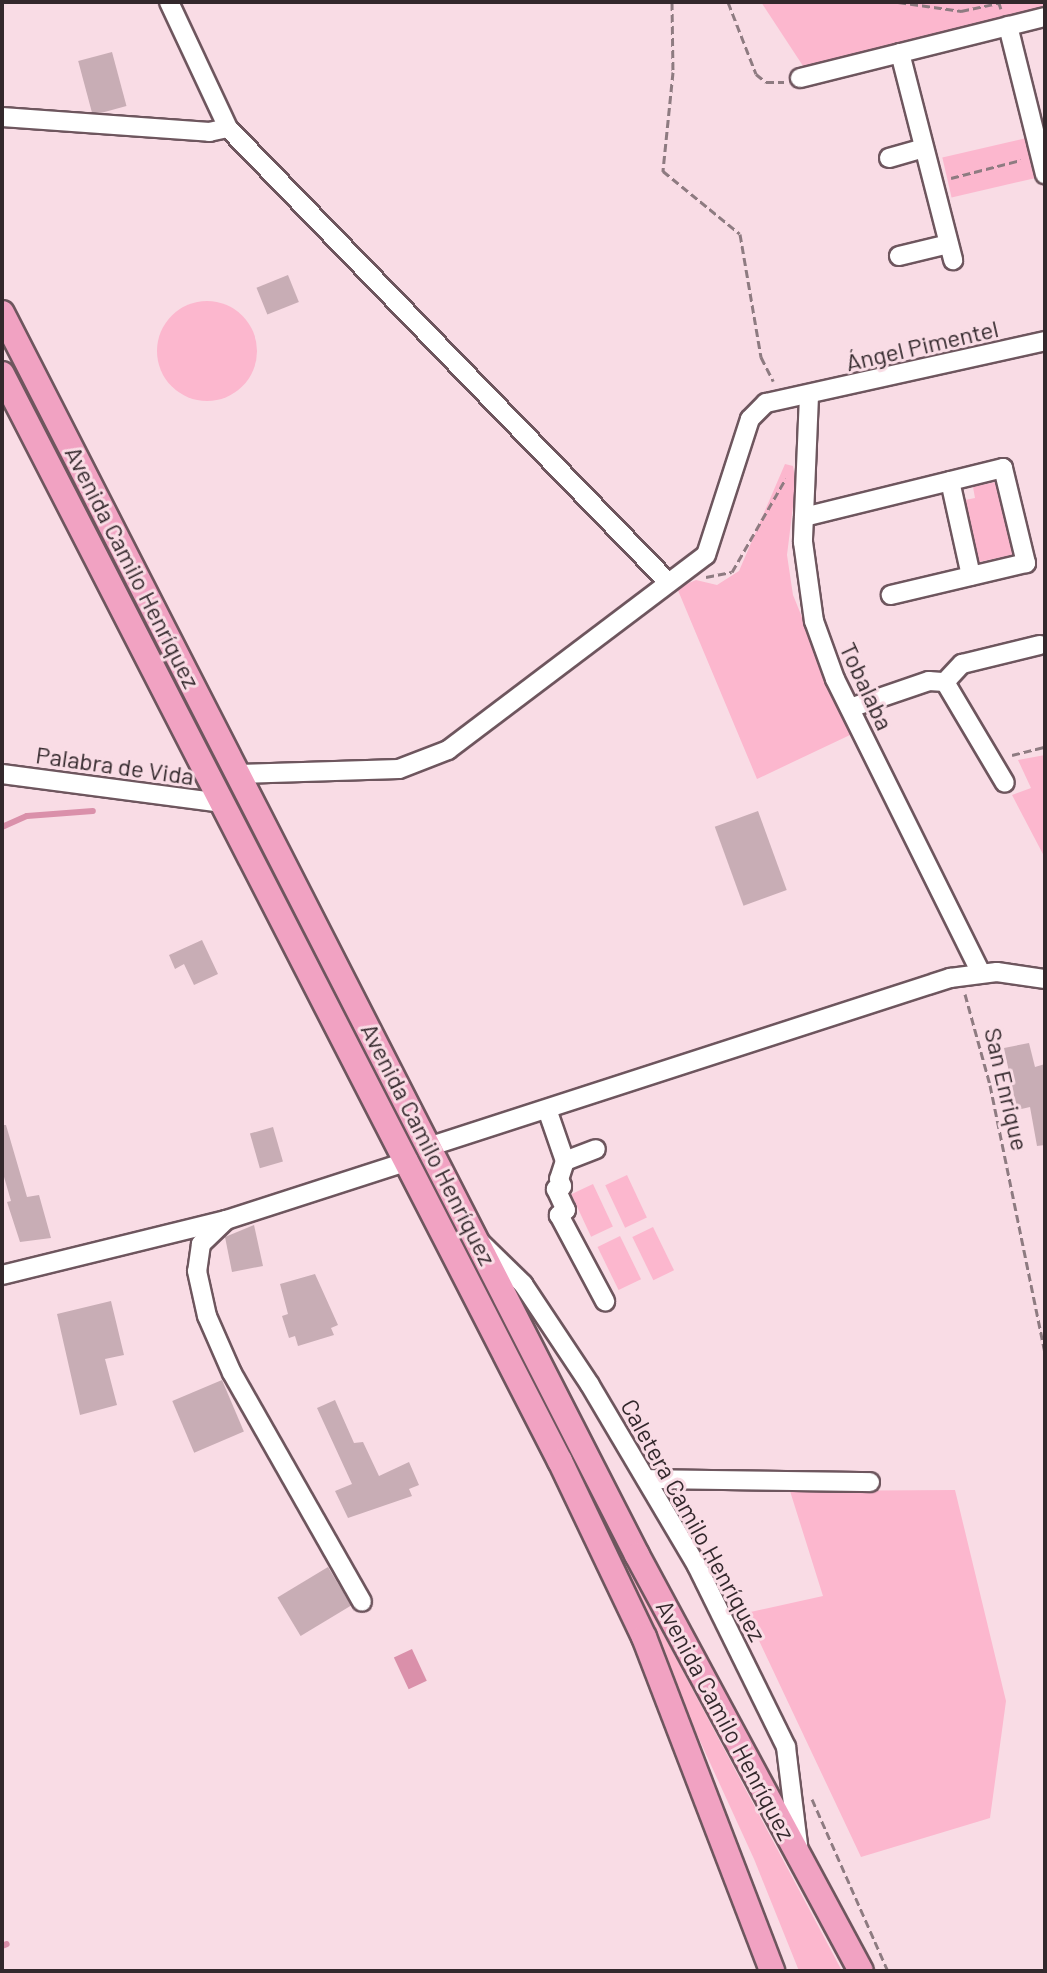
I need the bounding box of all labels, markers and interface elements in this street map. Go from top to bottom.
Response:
street label: Ángel Pimentel [843,313,1001,377]
street label: Avenida Camilo Henríquez [59,441,207,693]
street label: Tobalaba [834,638,900,734]
street label: Palabra de Vida [34,740,196,790]
street label: Avenida Camilo Henríquez [355,1018,503,1270]
street label: San Enrique [979,1025,1035,1153]
street label: Caletera Camilo Henríquez [615,1394,773,1646]
street label: Avenida Camilo Henríquez [650,1595,802,1845]

